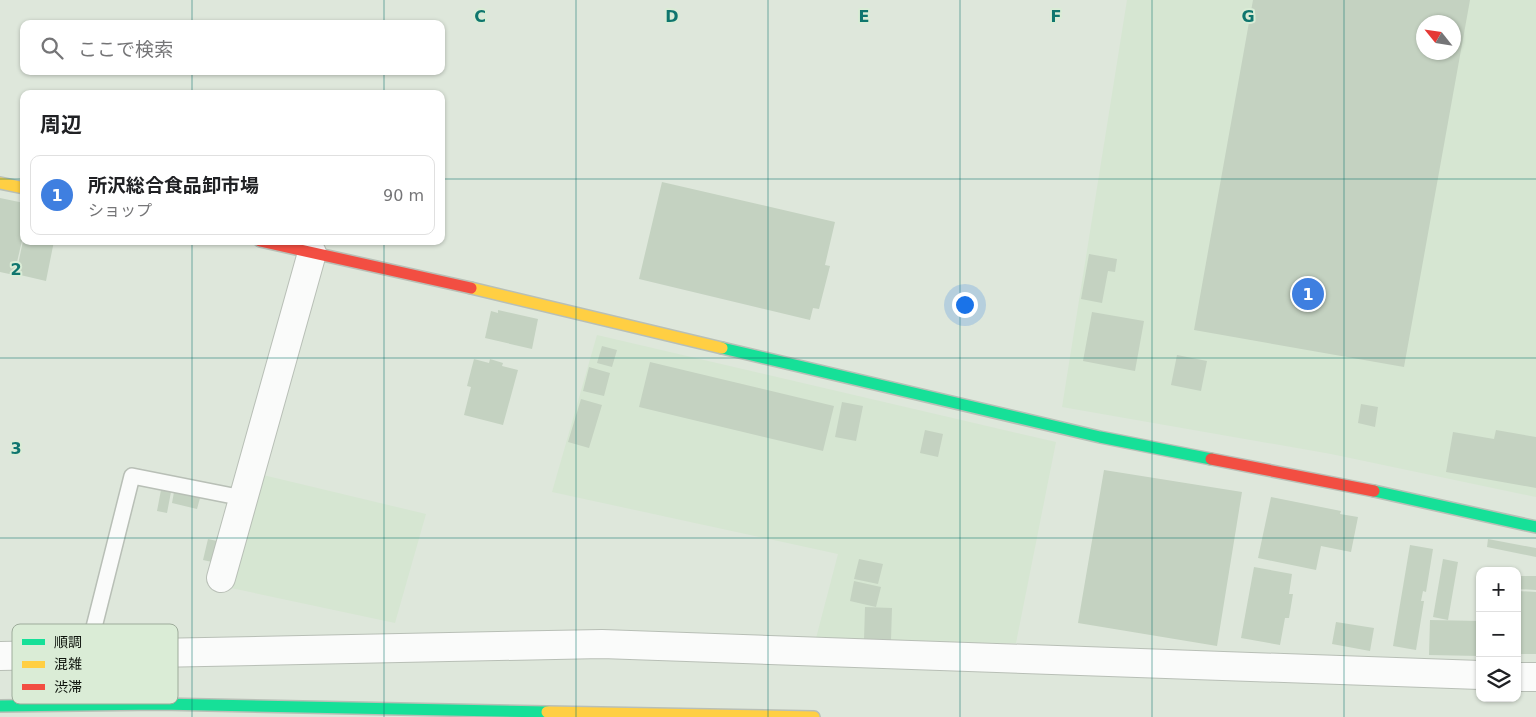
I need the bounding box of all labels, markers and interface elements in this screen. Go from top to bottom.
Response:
text: C [474,7,486,26]
text: D [665,7,679,26]
text: E [859,7,869,26]
text: F [1051,7,1061,26]
text: G [1241,7,1255,26]
north arrow [1416,15,1461,60]
search box [20,20,445,75]
icon: search [38,34,66,62]
text: ここで検索 [78,38,173,60]
text: 周辺 [40,113,82,137]
text: 所沢総合食品卸市場 [88,174,259,196]
text: 1 [51,186,63,205]
text: 90 m [383,186,424,205]
text: ショップ [88,201,152,220]
text: 2 [10,260,22,279]
pin: 1 [1292,275,1324,313]
your location [952,292,978,318]
text: 3 [10,439,22,458]
map controls [1476,567,1521,702]
button: + [1476,567,1521,612]
button: − [1476,612,1521,657]
legend [12,624,178,704]
text: 順調 [54,634,82,650]
text: 混雑 [54,656,82,672]
button: layers [1476,657,1521,702]
text: 渋滞 [54,679,82,695]

